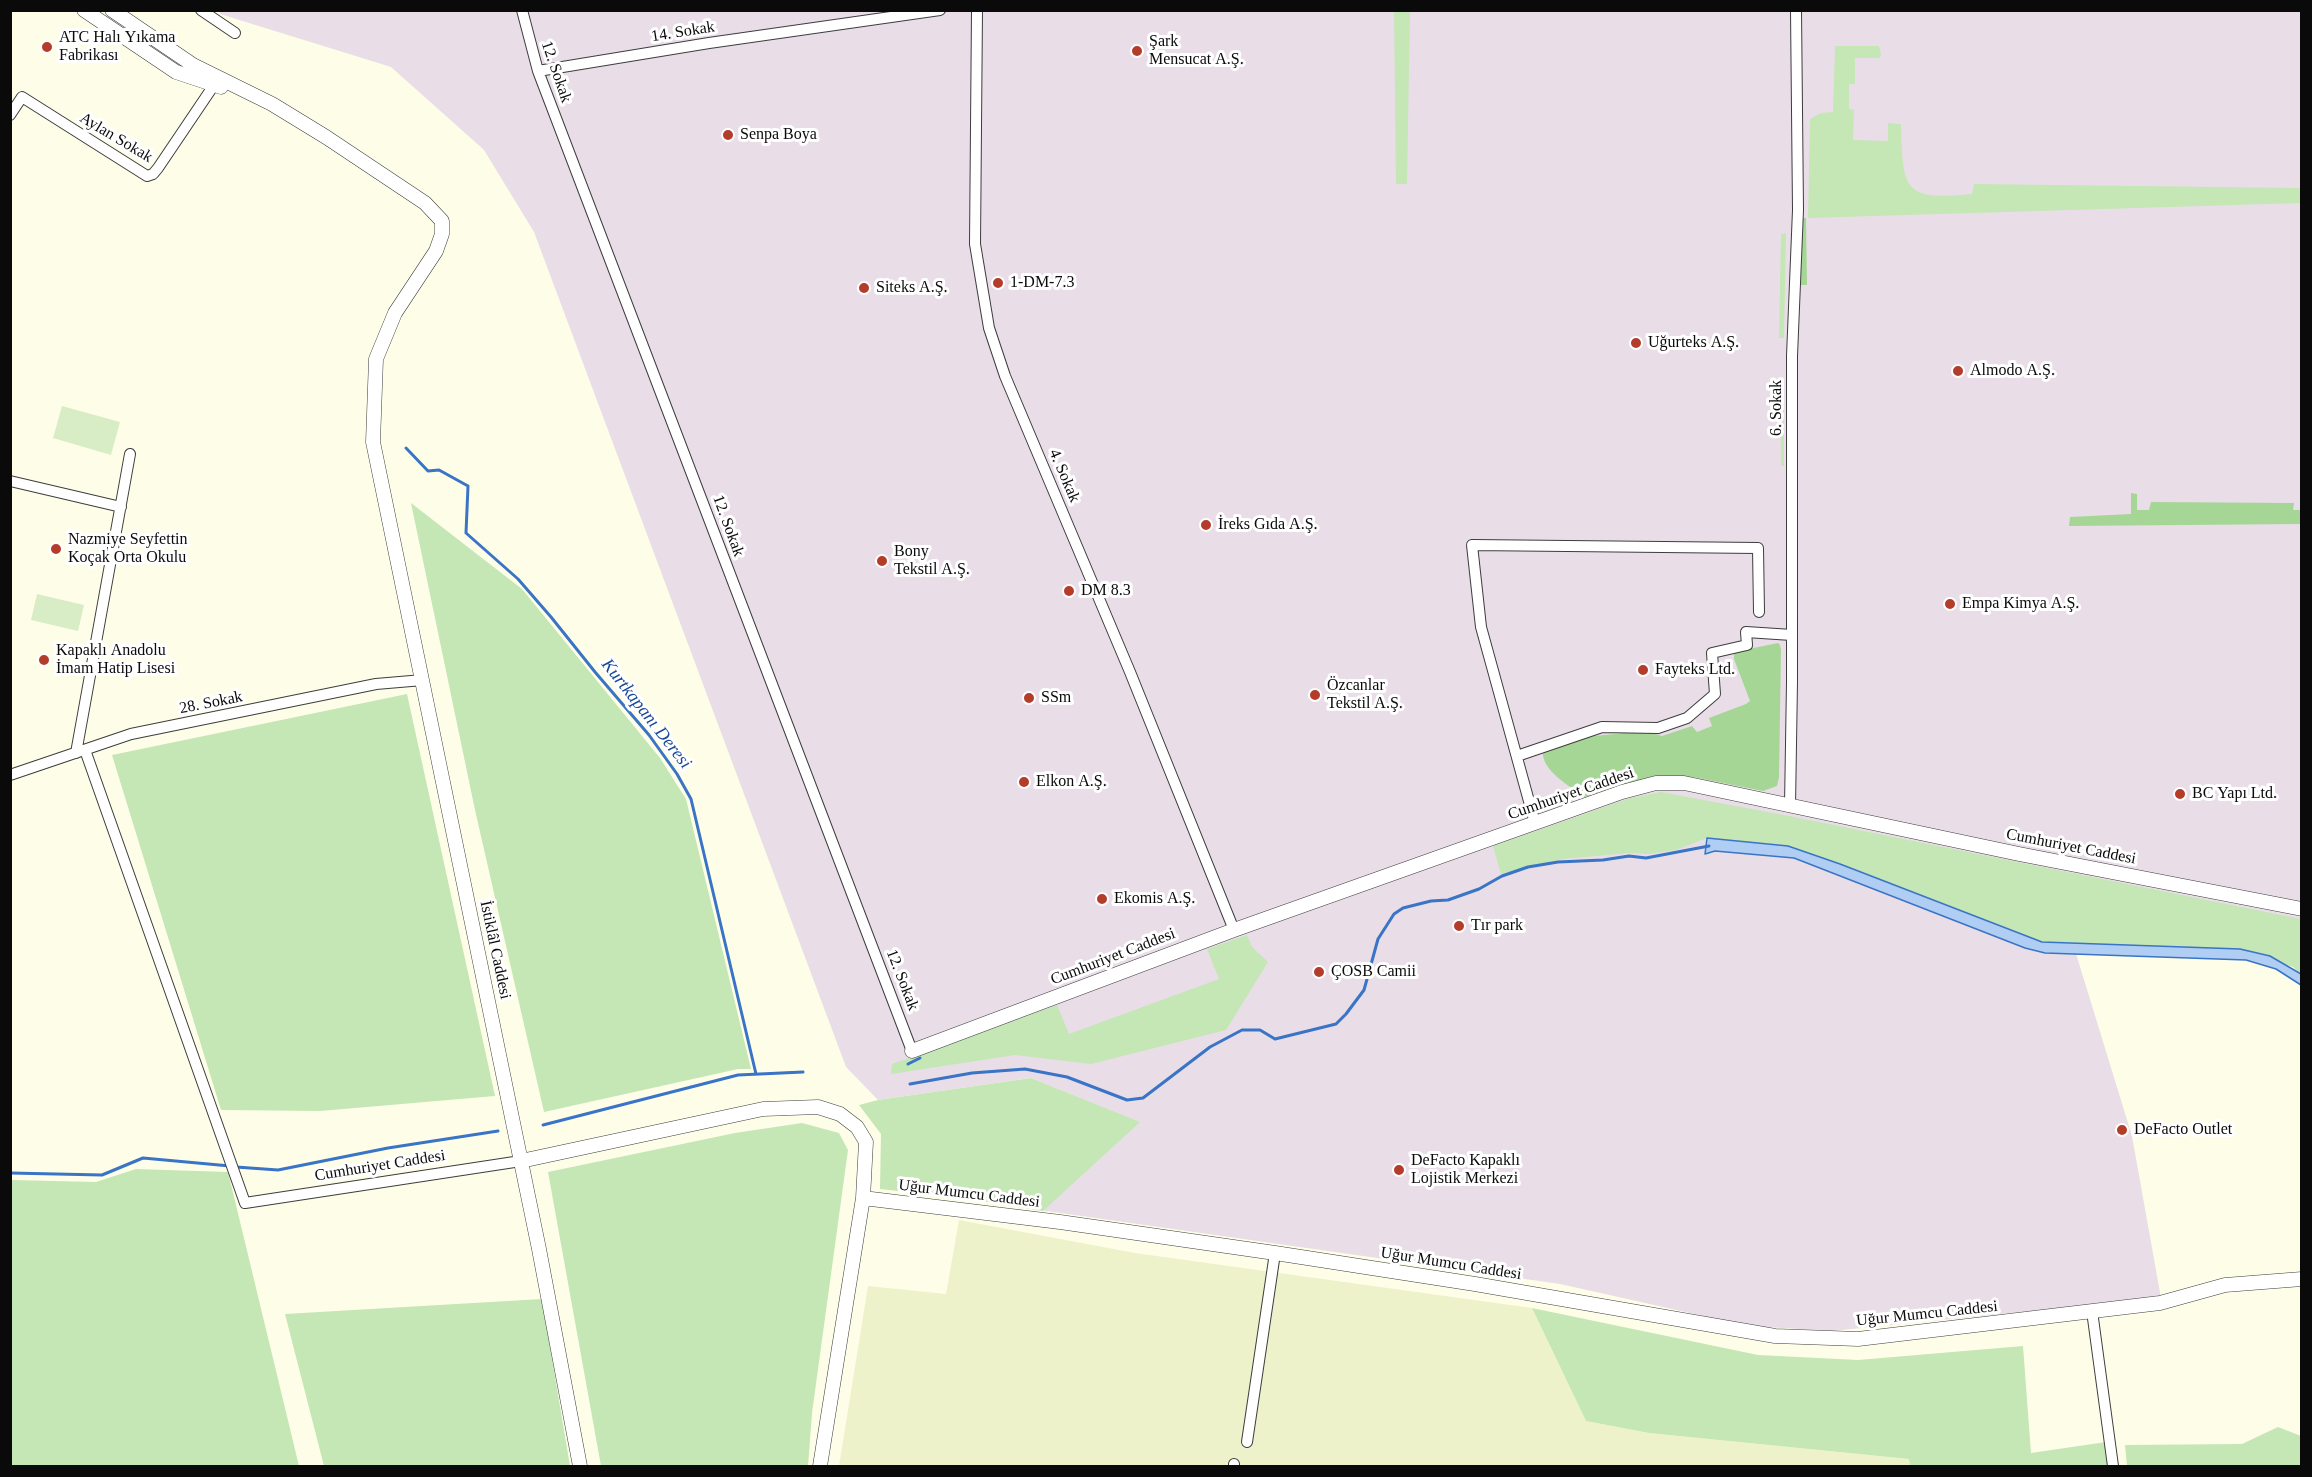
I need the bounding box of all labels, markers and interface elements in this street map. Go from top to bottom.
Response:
street label: 14. Sokak [650,18,716,46]
place label: ATC Halı Yıkama Fabrikası [59,28,175,66]
place label: Şark Mensucat A.Ş. [1149,32,1244,70]
street label: 12. Sokak [537,39,575,105]
marker: ATC Halı Yıkama Fabrikası [40,40,54,54]
marker: Şark Mensucat A.Ş. [1130,44,1144,58]
street label: Aylan Sokak [76,109,156,167]
place label: Senpa Boya [740,125,817,145]
marker: Senpa Boya [721,128,735,142]
place label: 1-DM-7.3 [1010,273,1074,293]
marker: 1-DM-7.3 [991,276,1005,290]
place label: Siteks A.Ş. [876,278,948,298]
marker: Siteks A.Ş. [857,281,871,295]
place label: Uğurteks A.Ş. [1648,333,1739,353]
marker: Uğurteks A.Ş. [1629,336,1643,350]
place label: Almodo A.Ş. [1970,361,2055,381]
marker: Almodo A.Ş. [1951,364,1965,378]
street label: 6. Sokak [1767,380,1787,436]
street label: 4. Sokak [1044,446,1084,506]
street label: 12. Sokak [708,493,748,559]
place label: İreks Gıda A.Ş. [1218,515,1318,535]
marker: İreks Gıda A.Ş. [1199,518,1213,532]
place label: Nazmiye Seyfettin Koçak Orta Okulu [68,530,188,568]
marker: Nazmiye Seyfettin Koçak Orta Okulu [49,542,63,556]
place label: Bony Tekstil A.Ş. [894,542,970,580]
marker: Bony Tekstil A.Ş. [875,554,889,568]
place label: DM 8.3 [1081,581,1131,601]
marker: DM 8.3 [1062,584,1076,598]
place label: Empa Kimya A.Ş. [1962,594,2079,614]
marker: Empa Kimya A.Ş. [1943,597,1957,611]
place label: Kapaklı Anadolu İmam Hatip Lisesi [56,641,175,679]
marker: Kapaklı Anadolu İmam Hatip Lisesi [37,653,51,667]
water label: Kurtkapanı Deresi [596,655,696,773]
place label: Fayteks Ltd. [1655,660,1735,680]
marker: Fayteks Ltd. [1636,663,1650,677]
place label: Özcanlar Tekstil A.Ş. [1327,676,1403,714]
street label: 28. Sokak [178,687,244,719]
place label: SSm [1041,688,1071,708]
marker: Özcanlar Tekstil A.Ş. [1308,688,1322,702]
marker: SSm [1022,691,1036,705]
street label: Cumhuriyet Caddesi [1505,763,1637,825]
place label: Elkon A.Ş. [1036,772,1107,792]
marker: Elkon A.Ş. [1017,775,1031,789]
place label: BC Yapı Ltd. [2192,784,2277,804]
marker: BC Yapı Ltd. [2173,787,2187,801]
street label: Cumhuriyet Caddesi [2004,825,2138,869]
place label: Ekomis A.Ş. [1114,889,1195,909]
marker: Ekomis A.Ş. [1095,892,1109,906]
street label: İstiklâl Caddesi [475,899,515,1001]
place label: Tır park [1471,916,1523,936]
marker: Tır park [1452,919,1466,933]
street label: Cumhuriyet Caddesi [1048,924,1178,990]
street label: 12. Sokak [882,947,922,1013]
place label: ÇOSB Camii [1331,962,1416,982]
marker: ÇOSB Camii [1312,965,1326,979]
place label: DeFacto Outlet [2134,1120,2232,1140]
marker: DeFacto Outlet [2115,1123,2129,1137]
street label: Cumhuriyet Caddesi [313,1146,447,1186]
place label: DeFacto Kapaklı Lojistik Merkezi [1411,1151,1520,1189]
marker: DeFacto Kapaklı Lojistik Merkezi [1392,1163,1406,1177]
street label: Uğur Mumcu Caddesi [897,1176,1041,1212]
street label: Uğur Mumcu Caddesi [1379,1243,1523,1285]
street label: Uğur Mumcu Caddesi [1855,1297,1999,1331]

